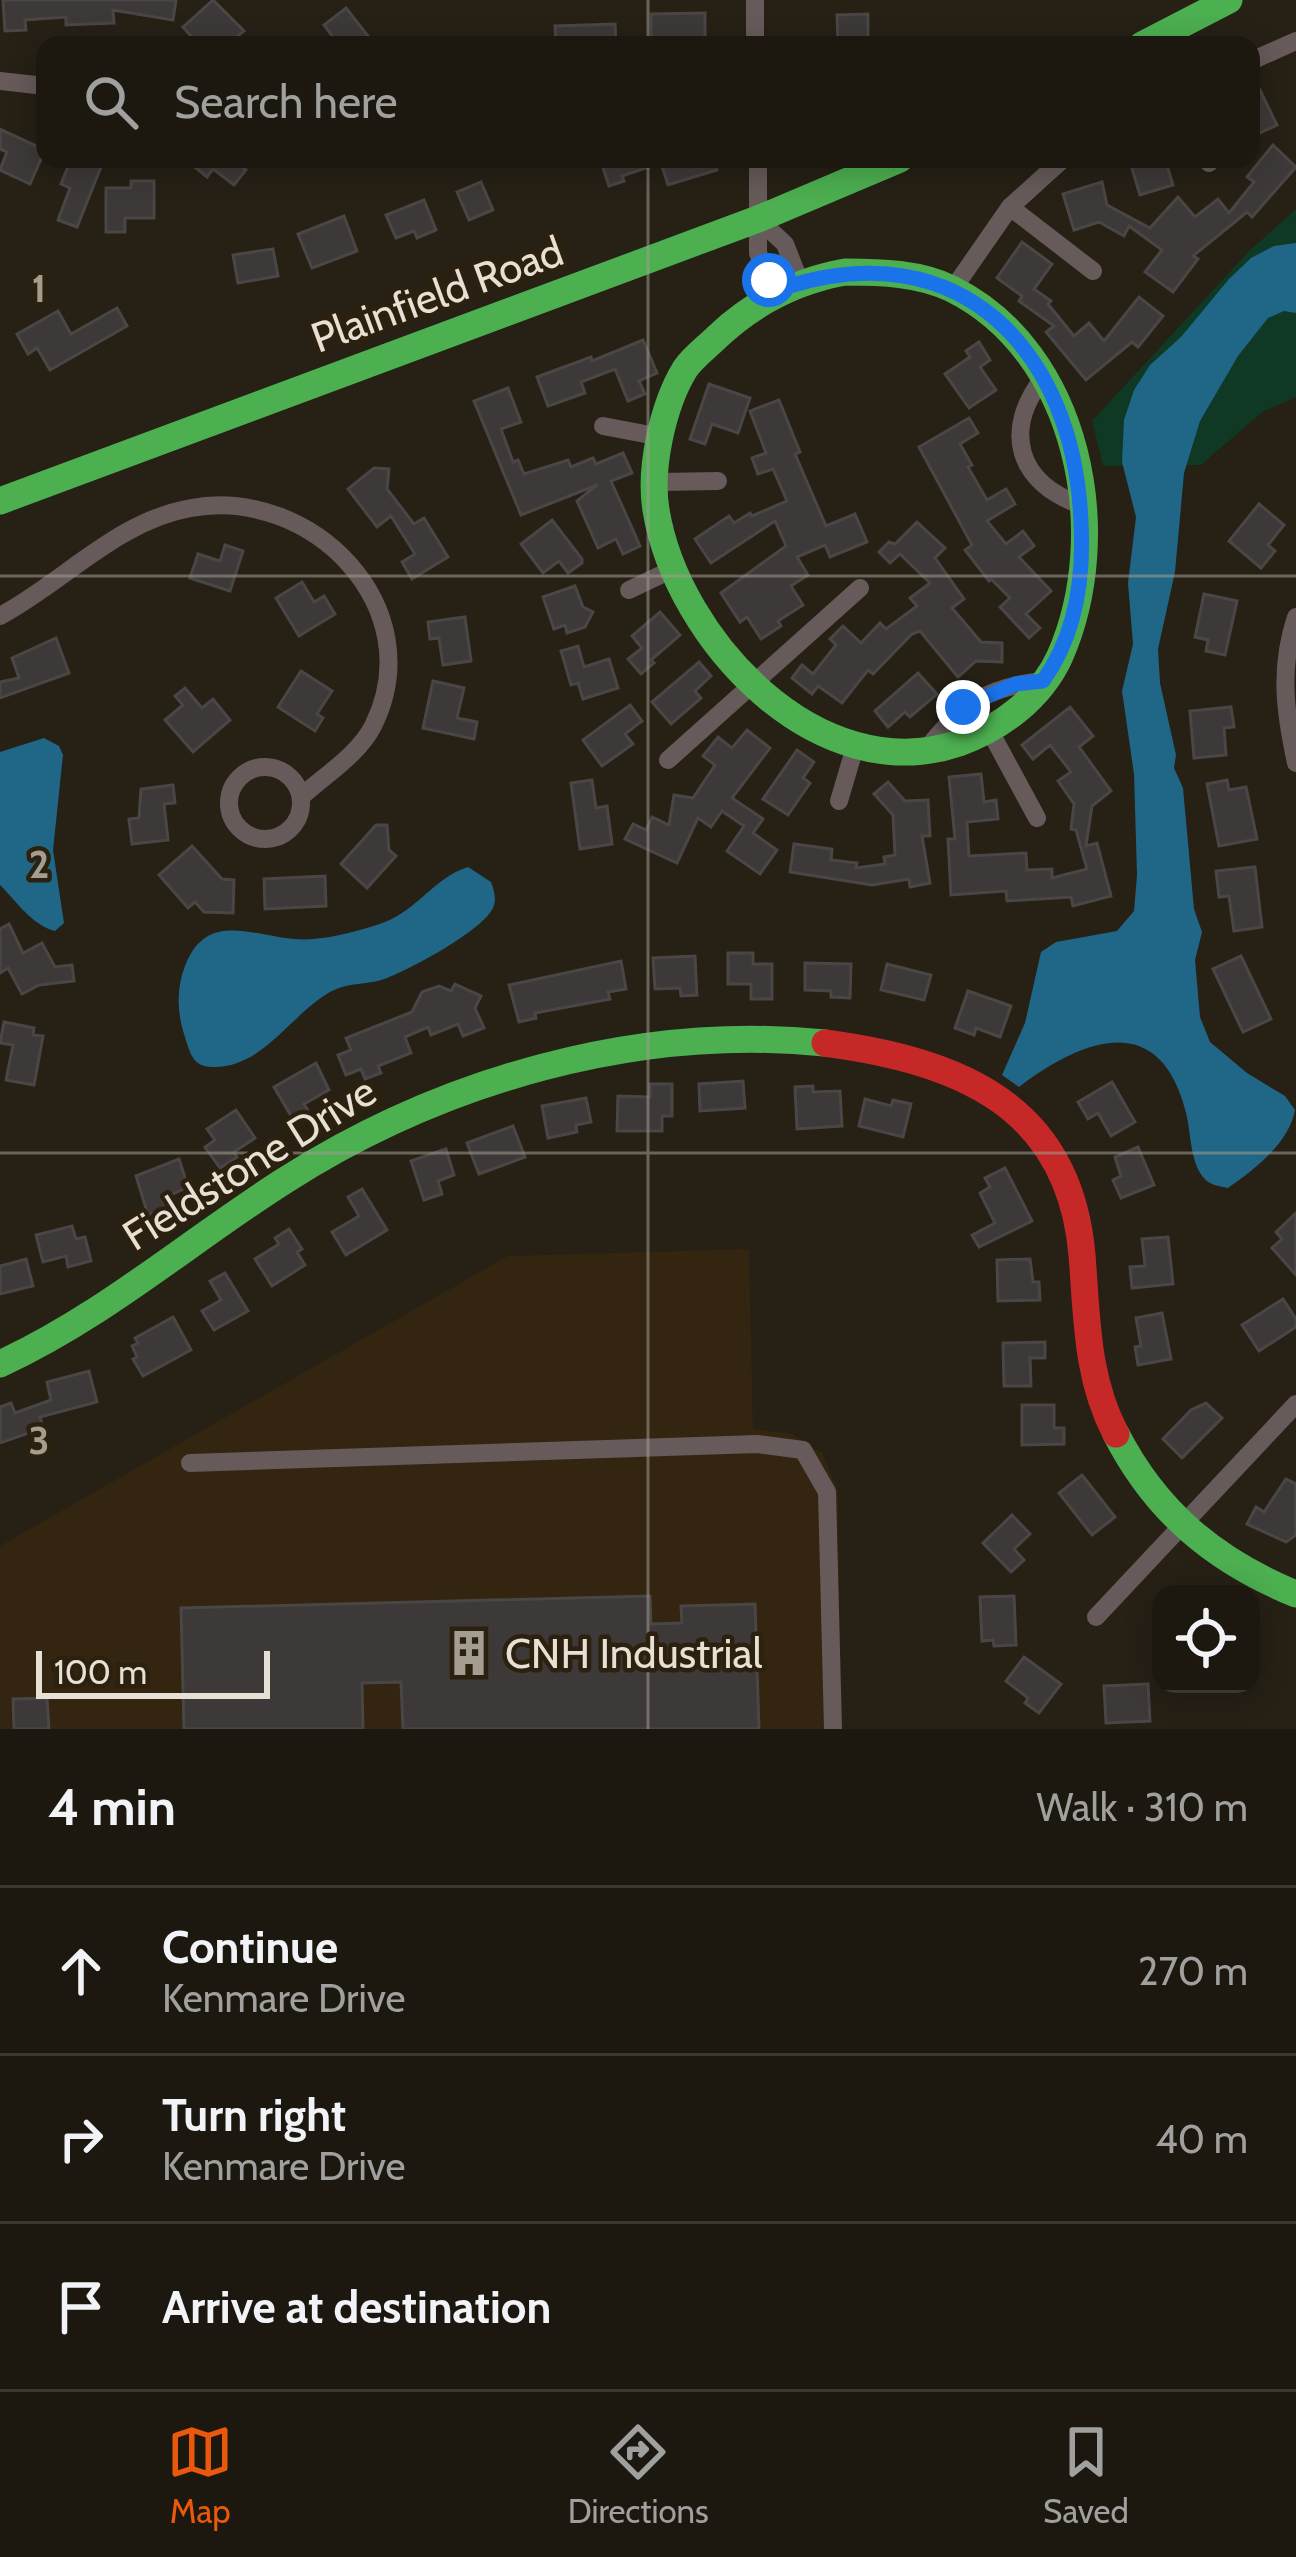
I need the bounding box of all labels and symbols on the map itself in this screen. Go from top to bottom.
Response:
street label: Plainfield Road [304,224,570,364]
route start [742,253,796,307]
text: 1 [32,264,46,312]
route end [936,680,990,734]
text: 2 [29,840,49,888]
street label: Fieldstone Drive [113,1065,385,1261]
text: 3 [28,1416,50,1464]
place label: CNH Industrial [505,1627,763,1679]
building icon: CNH Industrial [444,1628,494,1678]
scale bar [36,1645,270,1698]

